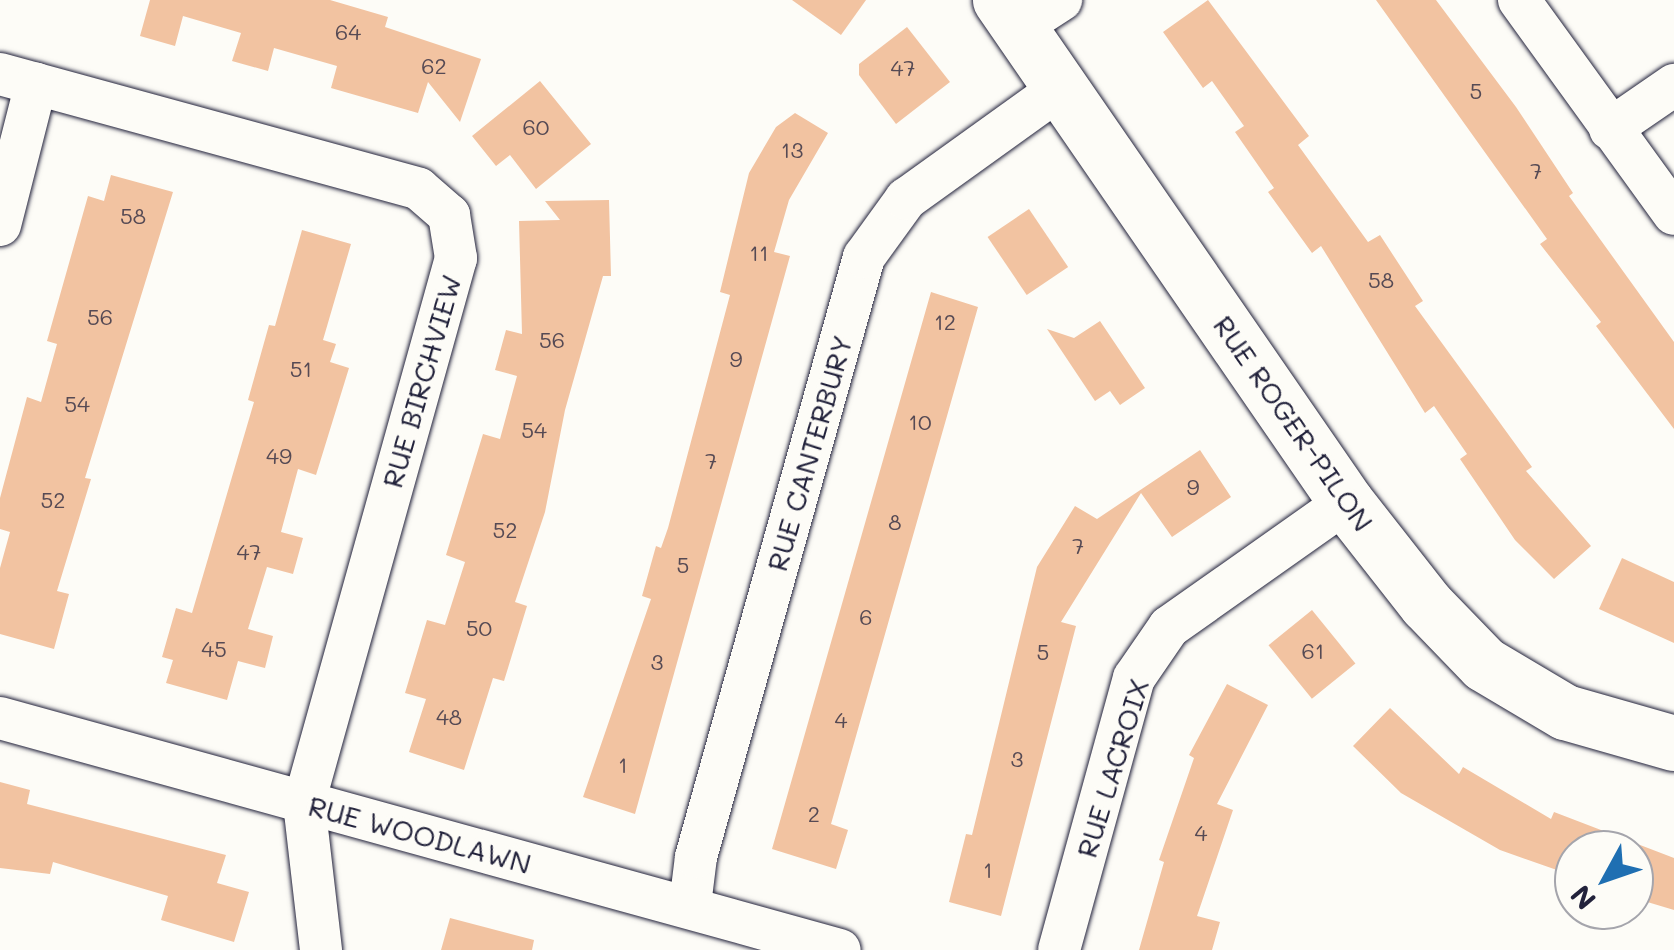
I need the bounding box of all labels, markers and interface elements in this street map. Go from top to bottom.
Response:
house number: 64 [335,19,361,45]
house number: 62 [421,53,447,79]
house number: 47 [890,55,916,81]
house number: 5 [1470,78,1482,104]
house number: 60 [523,114,549,140]
house number: 13 [781,137,803,163]
house number: 7 [1530,158,1542,184]
house number: 58 [120,203,146,229]
house number: 11 [749,240,769,266]
house number: 58 [1368,267,1394,293]
street label: RUE BIRCHVIEW [375,271,467,491]
house number: 56 [87,304,113,330]
house number: 12 [934,309,956,335]
street label: RUE ROGER-PILON [1207,309,1381,537]
house number: 56 [539,327,565,353]
street label: RUE CANTERBURY [759,331,859,575]
house number: 9 [729,346,743,372]
house number: 51 [290,356,312,382]
house number: 54 [64,391,90,417]
house number: 10 [908,409,932,435]
house number: 54 [521,417,547,443]
house number: 49 [266,443,292,469]
house number: 7 [705,448,717,474]
house number: 9 [1186,474,1200,500]
house number: 52 [40,487,66,513]
house number: 8 [888,509,902,535]
house number: 52 [492,517,518,543]
house number: 7 [1072,533,1084,559]
house number: 47 [236,539,262,565]
house number: 5 [677,552,689,578]
house number: 6 [859,604,873,630]
house number: 50 [466,615,492,641]
house number: 45 [201,636,227,662]
house number: 61 [1301,638,1325,664]
house number: 5 [1037,639,1049,665]
house number: 3 [651,649,663,675]
street label: RUE LACROIX [1069,675,1155,861]
house number: 48 [436,704,462,730]
house number: 4 [835,707,847,733]
house number: 3 [1011,746,1023,772]
house number: 1 [618,752,628,778]
street label: RUE WOODLAWN [305,788,535,880]
house number: 2 [808,801,820,827]
house number: 4 [1195,820,1207,846]
north arrow [1554,830,1654,930]
house number: 1 [983,857,993,883]
text: N [1562,878,1603,918]

